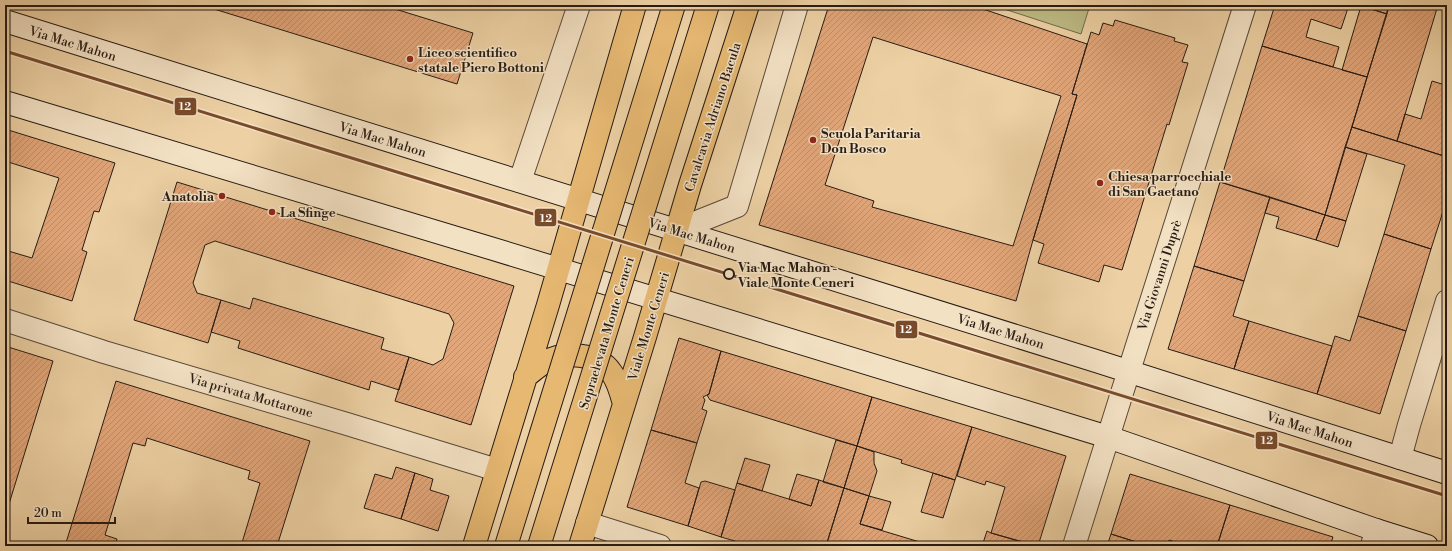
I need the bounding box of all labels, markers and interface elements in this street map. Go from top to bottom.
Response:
street label: Via Mac Mahon [26,23,118,65]
street label: Cavalcavia Adriano Bacula [681,40,745,194]
place label: Liceo scientifico statale Piero Bottoni [418,45,544,76]
marker: Liceo scientifico statale Piero Bottoni [405,54,415,64]
line badge: 12 [174,97,197,116]
text: 12 [179,100,191,114]
street label: Via Mac Mahon [336,119,428,161]
place label: Scuola Paritaria Don Bosco [821,126,922,157]
marker: Scuola Paritaria Don Bosco [808,135,818,145]
place label: Chiesa parrocchiale di San Gaetano [1108,169,1231,200]
marker: Chiesa parrocchiale di San Gaetano [1095,178,1105,188]
place label: Anatolia [161,189,215,205]
marker: Anatolia [217,191,227,201]
place label: La Sfinge [280,205,336,221]
marker: La Sfinge [267,207,277,217]
line badge: 12 [534,208,557,227]
text: 12 [540,212,552,226]
street label: Via Mac Mahon [645,215,737,257]
street label: Via Giovanni Duprè [1134,217,1186,334]
street label: Sopraelevata Monte Ceneri [576,255,638,412]
place label: Via Mac Mahon - Viale Monte Ceneri [737,260,854,291]
marker: Via Mac Mahon - Viale Monte Ceneri [723,268,735,280]
street label: Viale Monte Ceneri [625,270,673,384]
street label: Via Mac Mahon [954,311,1046,353]
line badge: 12 [895,320,918,339]
text: 12 [900,323,912,337]
street label: Via privata Mottarone [186,370,315,421]
street label: Via Mac Mahon [1263,408,1355,452]
line badge: 12 [1255,431,1278,450]
text: 12 [1261,434,1273,448]
scale bar [28,499,115,525]
text: 20 m [34,506,62,521]

